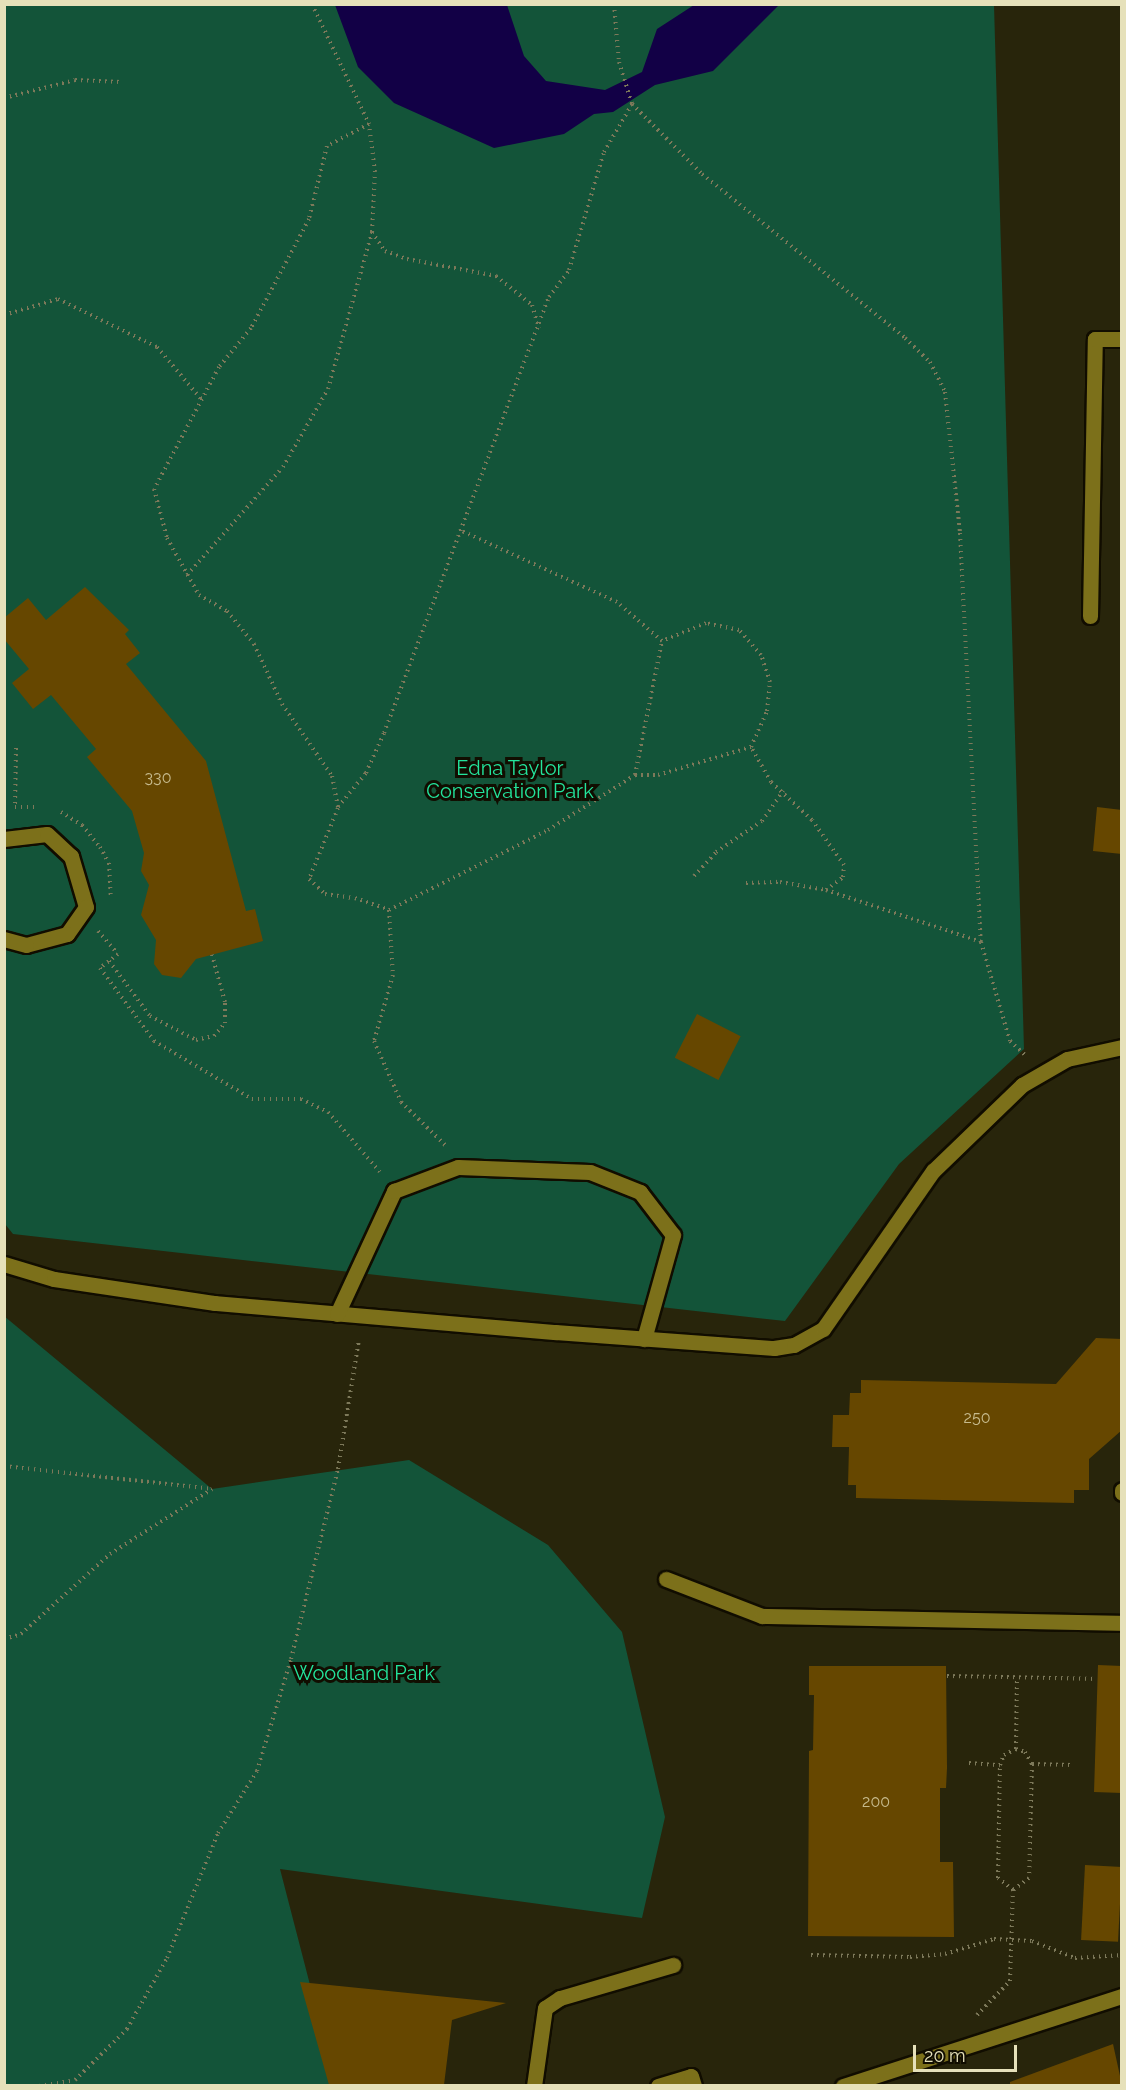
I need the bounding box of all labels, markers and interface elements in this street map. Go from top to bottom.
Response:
park label: Edna Taylor Conservation Park [426,756,594,803]
house number: 330 [145,768,171,788]
house number: 250 [964,1408,990,1428]
park label: Woodland Park [293,1661,435,1685]
house number: 200 [862,1792,890,1812]
scale bar [916,2033,1020,2071]
text: 20 m [924,2045,966,2066]

